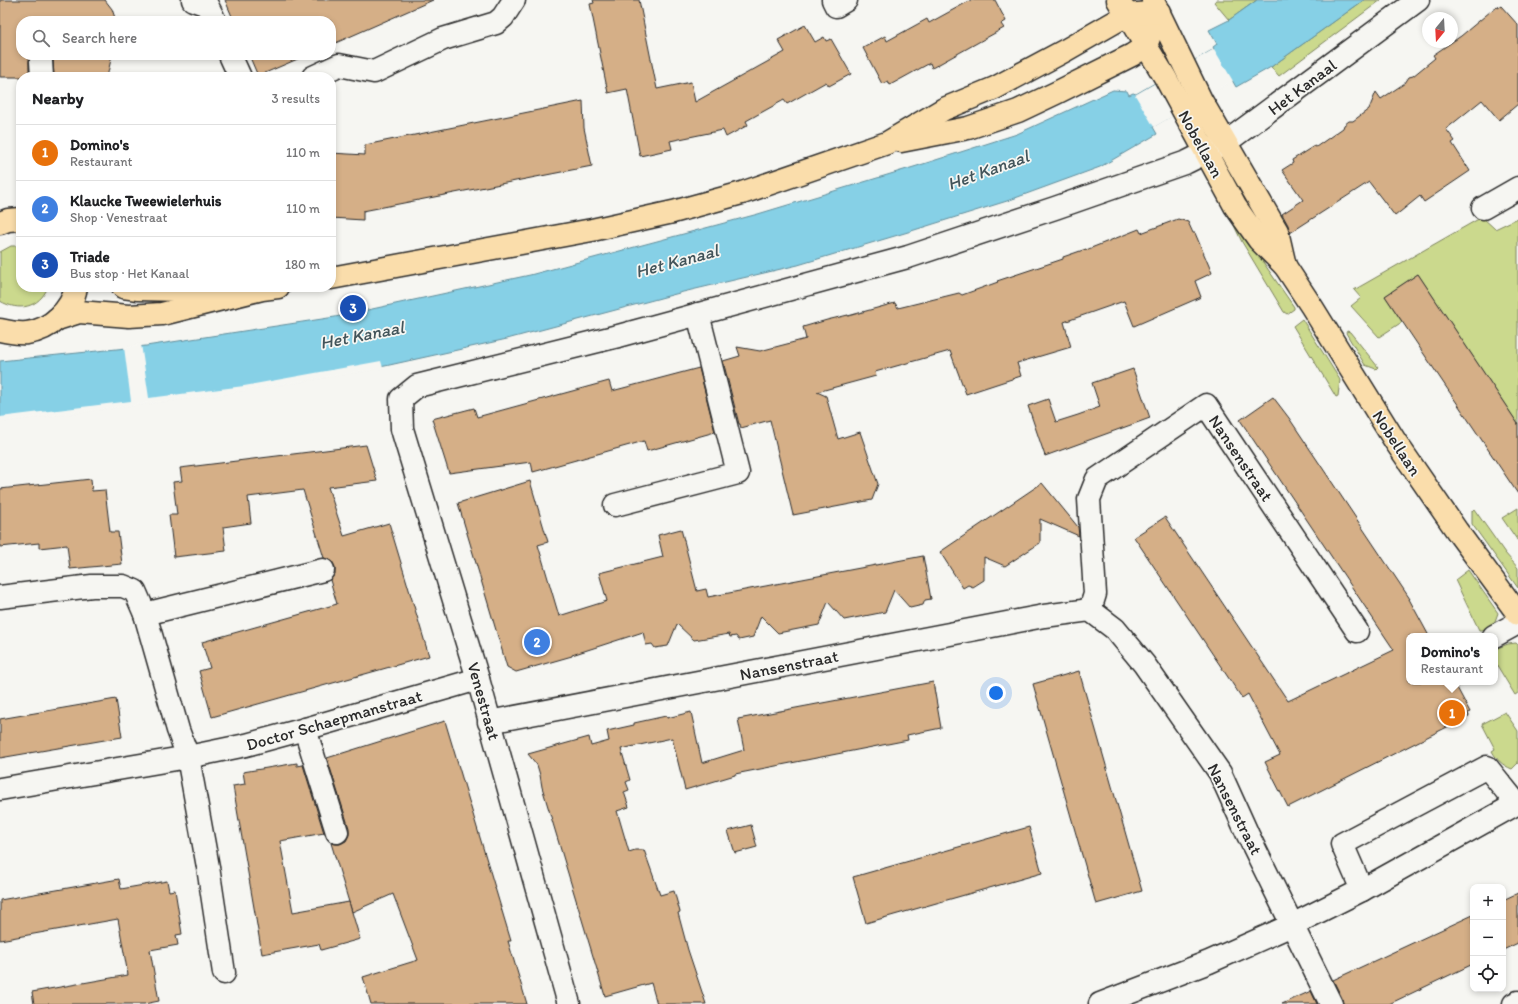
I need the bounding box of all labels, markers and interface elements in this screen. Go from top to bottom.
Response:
north arrow [1422,12,1458,48]
search box [16,16,336,60]
icon: search [30,27,52,49]
text: Search here [62,29,137,47]
street label: Het Kanaal [1264,55,1340,119]
text: Nearby [32,88,84,108]
text: 3 results [271,91,320,106]
street label: Nobellaan [1174,107,1228,182]
text: Domino's [70,136,129,154]
water label: Het Kanaal [944,144,1034,195]
text: 1 [42,145,48,160]
text: 110 m [286,145,320,160]
text: Restaurant [70,154,132,169]
text: Klaucke Tweewielerhuis [70,192,222,210]
text: 2 [42,201,48,216]
text: 110 m [286,201,320,216]
text: Shop · Venestraat [70,210,167,225]
water label: Het Kanaal [633,239,723,283]
text: Triade [70,248,110,266]
text: 3 [41,257,49,272]
text: 180 m [285,257,320,272]
text: Bus stop · Het Kanaal [70,266,189,281]
pin: 3 [340,293,366,323]
water label: Het Kanaal [318,316,408,354]
street label: Nobellaan [1368,407,1426,480]
street label: Nansenstraat [1205,411,1277,505]
pin: 2 [524,627,550,657]
popup [1406,633,1498,685]
text: Domino's [1421,643,1480,661]
street label: Nansenstraat [738,646,840,684]
street label: Venestraat [463,660,505,743]
text: Restaurant [1421,661,1483,676]
your location [986,683,1006,703]
street label: Doctor Schaepmanstraat [244,685,424,755]
pin: 1 [1439,698,1465,728]
street label: Nansenstraat [1203,760,1267,858]
map controls [1470,884,1506,992]
button: + [1470,884,1506,920]
button: − [1470,920,1506,956]
button: locate [1470,956,1506,992]

